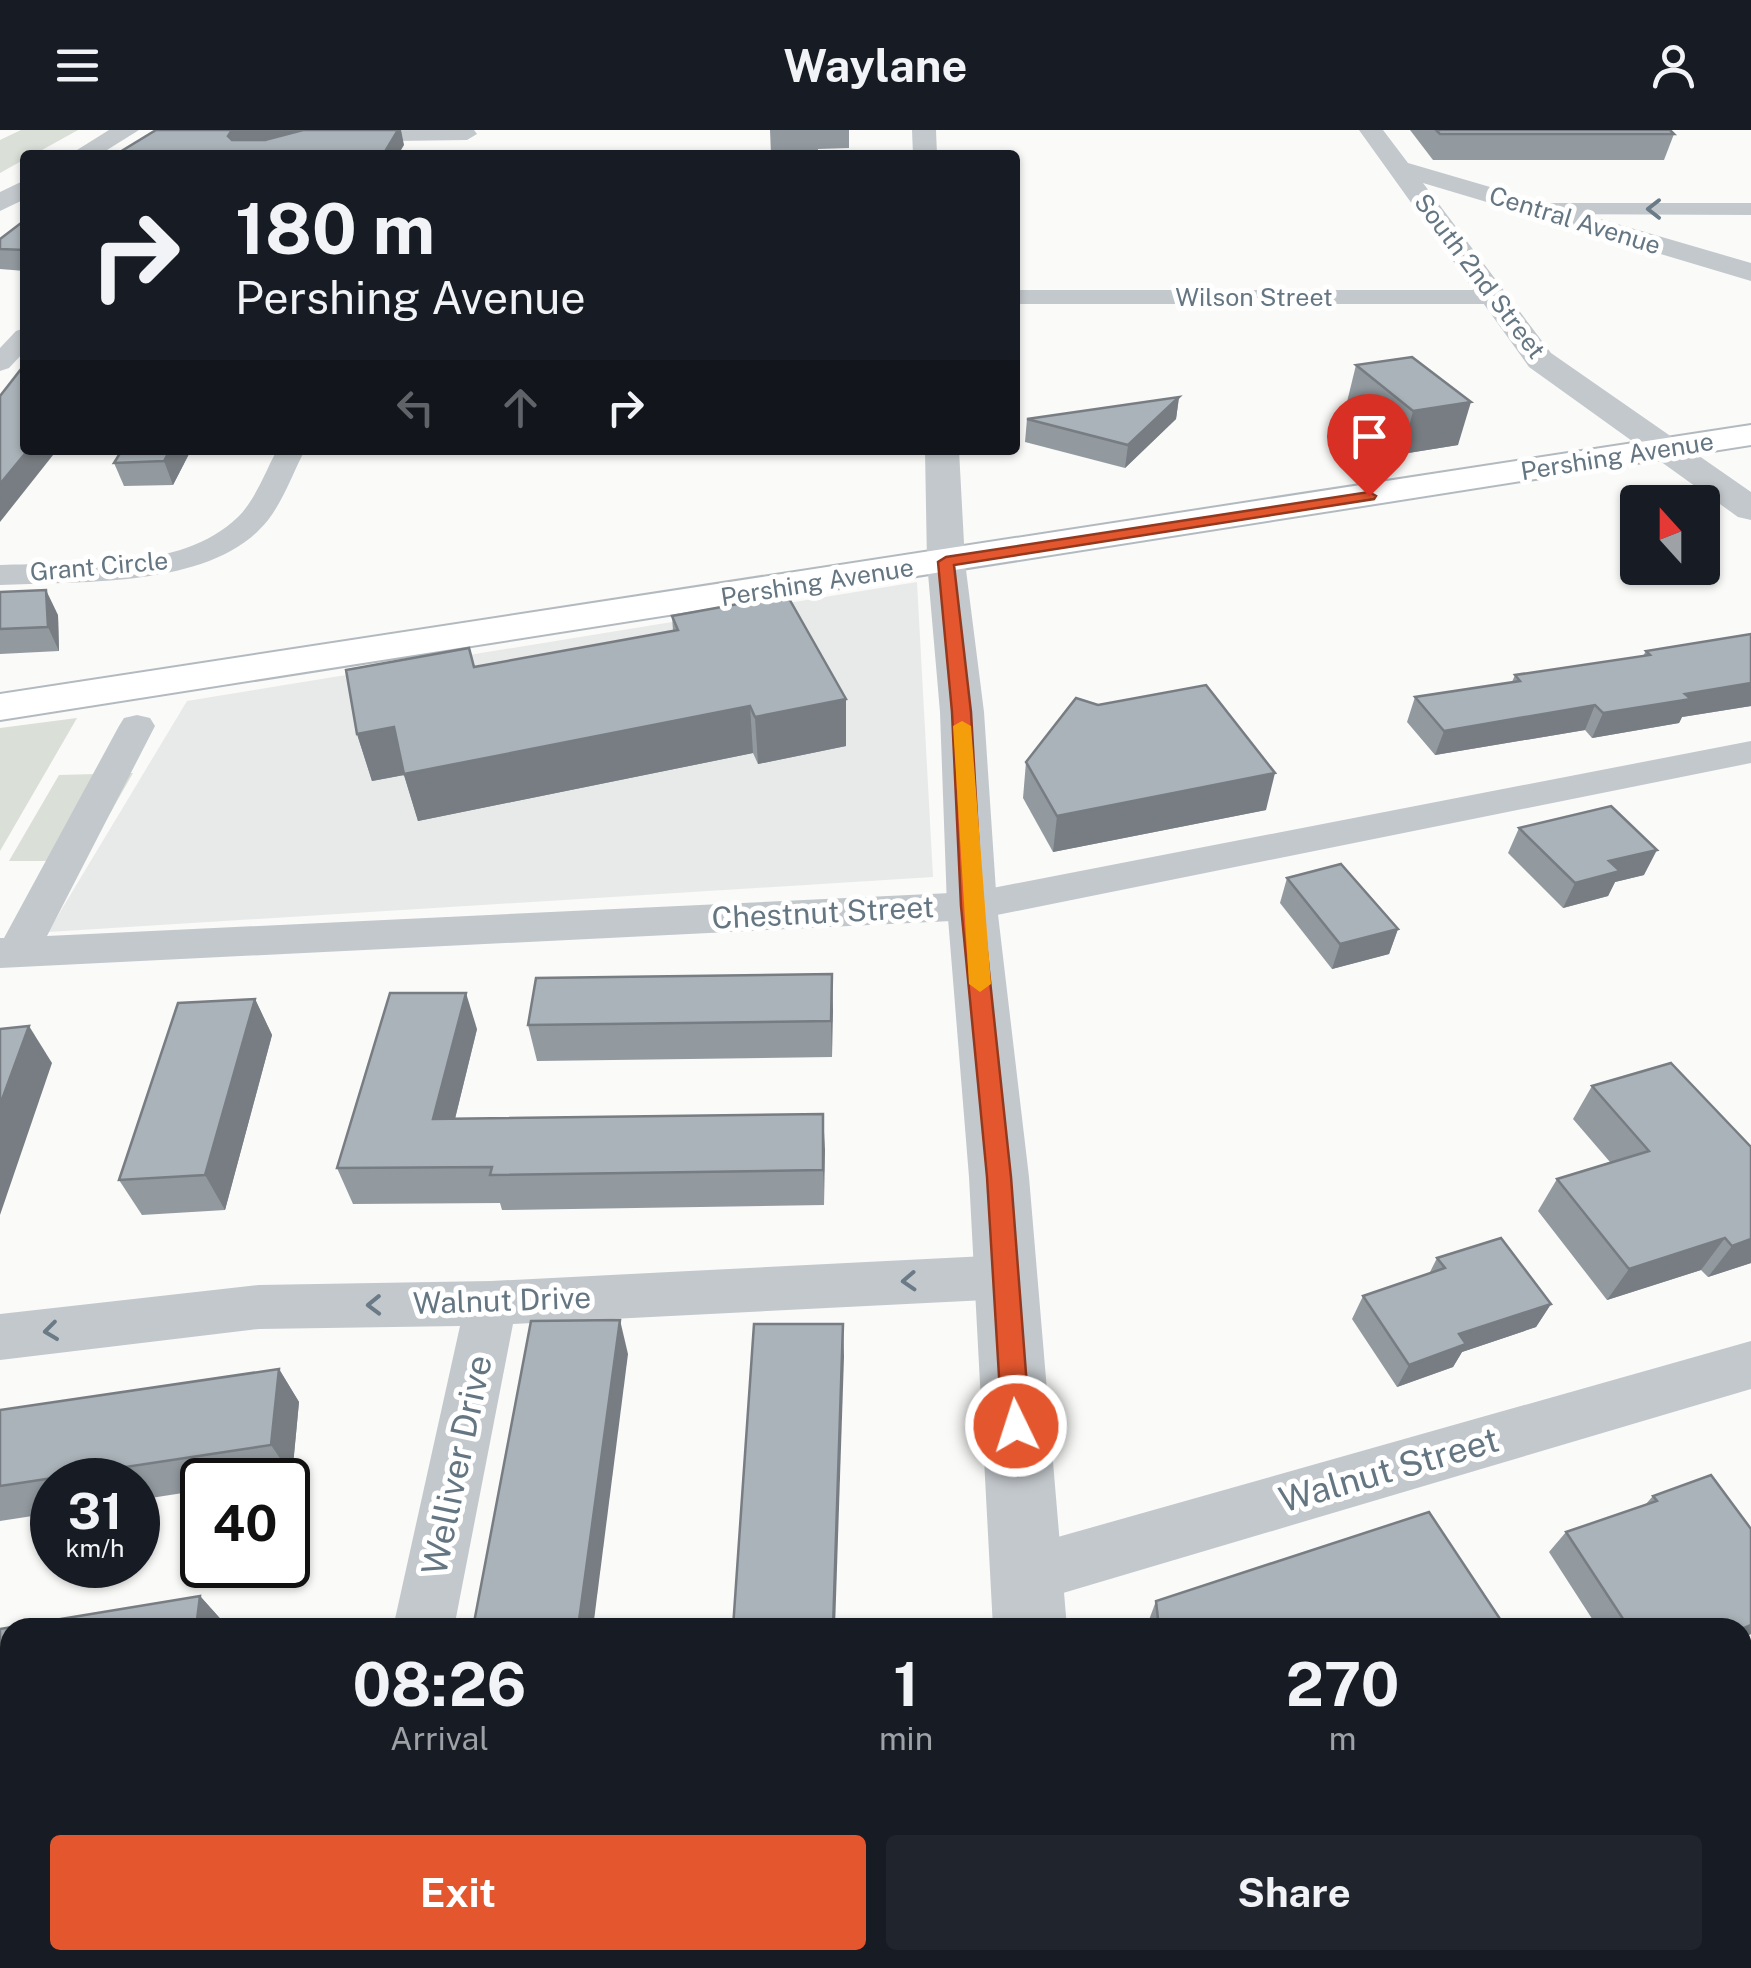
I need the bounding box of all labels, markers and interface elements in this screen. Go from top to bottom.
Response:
icon: menu [50,38,105,93]
icon: person [1646,38,1701,93]
text: Waylane [784,39,967,92]
street label: Central Avenue [1486,180,1664,260]
text: 180 m [235,187,435,270]
street label: South 2nd Street [1408,188,1552,364]
icon: right [70,190,200,320]
one-way arrow [1645,198,1660,220]
text: Pershing Avenue [235,271,586,324]
street label: Wilson Street [1175,282,1333,312]
icon: left [388,380,443,435]
icon: ahead [493,380,548,435]
icon: right [598,380,653,435]
pin [1327,394,1412,497]
icon: arrive [1342,409,1397,464]
street label: Pershing Avenue [1518,426,1716,486]
north arrow [1620,485,1720,585]
map controls [1620,485,1720,585]
street label: Grant Circle [29,545,169,587]
street label: Pershing Avenue [718,552,916,612]
street label: Chestnut Street [711,888,935,936]
one-way arrow [900,1271,916,1292]
street label: Walnut Drive [412,1279,592,1321]
one-way arrow [366,1294,382,1316]
one-way arrow [42,1320,59,1341]
street label: Welliver Drive [413,1351,500,1579]
position arrow [964,1374,1068,1478]
street label: Walnut Street [1274,1419,1503,1520]
speed limit sign: 40 [180,1458,310,1588]
text: 31 [68,1481,122,1540]
text: km/h [66,1533,124,1563]
text: 08:26 [353,1649,526,1720]
text: 1 [893,1649,919,1720]
text: 270 [1286,1649,1399,1720]
text: Arrival [390,1720,489,1757]
text: min [879,1720,933,1757]
text: m [1329,1720,1356,1757]
button: Exit [50,1835,866,1950]
button: Share [886,1835,1702,1950]

